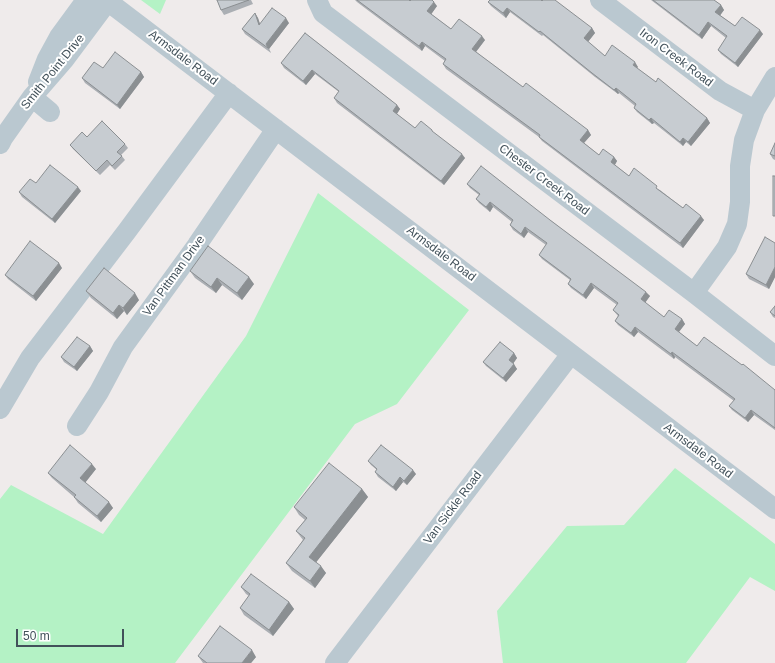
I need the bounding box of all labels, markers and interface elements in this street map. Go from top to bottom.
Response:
street label: Iron Creek Road [637,26,715,90]
street label: Armsdale Road [146,27,220,89]
street label: Smith Point Drive [18,31,88,113]
street label: Chester Creek Road [496,141,592,219]
street label: Armsdale Road [404,223,478,285]
street label: Van Pittman Drive [140,233,208,319]
street label: Armsdale Road [661,420,735,482]
street label: Van Sickle Road [421,469,485,547]
scale bar [18,621,126,647]
text: 50 m [23,629,50,643]

